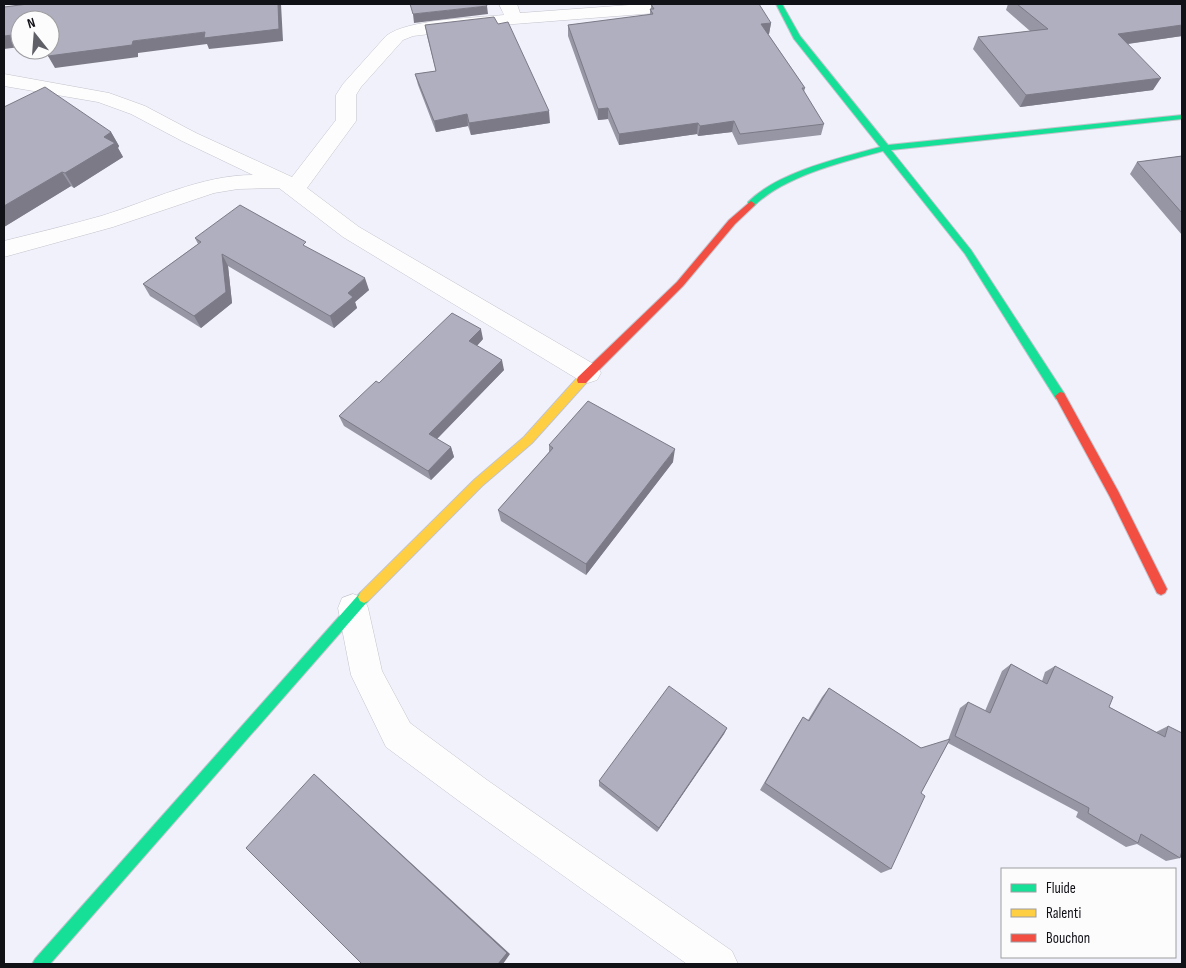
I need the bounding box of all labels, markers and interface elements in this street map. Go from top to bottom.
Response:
north arrow [10,10,60,60]
text: N [25,14,37,32]
legend [1001,868,1176,958]
text: Fluide [1046,879,1076,898]
text: Ralenti [1046,904,1081,923]
text: Bouchon [1046,929,1090,948]

